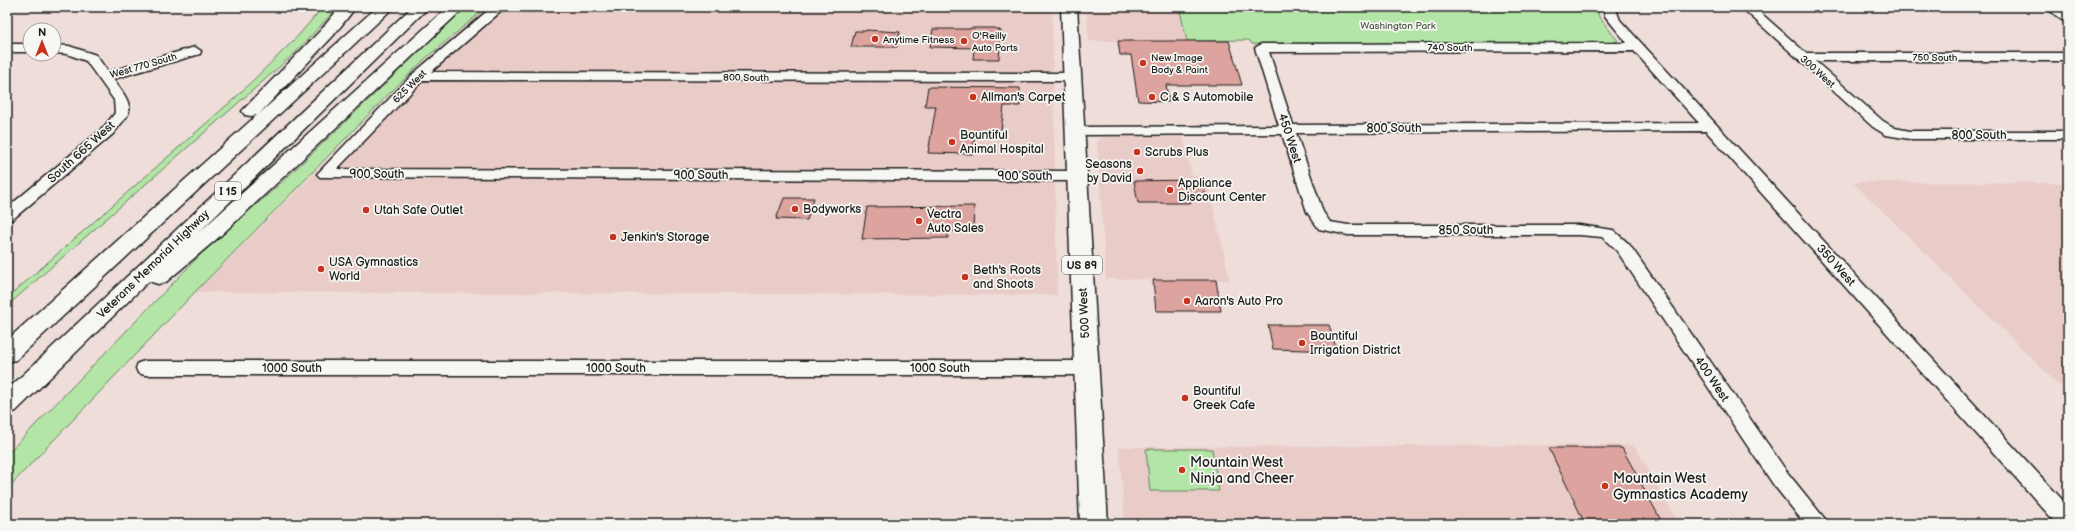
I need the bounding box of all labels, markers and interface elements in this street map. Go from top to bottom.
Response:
park label: Washington Park [1360,20,1436,32]
north arrow [22,22,62,62]
text: N [38,26,46,39]
place label: O'Reilly Auto Parts [972,30,1018,54]
marker: Anytime Fitness [870,34,880,44]
place label: Anytime Fitness [883,34,954,46]
marker: O'Reilly Auto Parts [959,36,969,46]
street label: 740 South [1427,42,1473,54]
street label: West 770 South [108,51,179,81]
place label: New Image Body & Paint [1151,52,1208,76]
street label: 750 South [1913,52,1958,64]
street label: 300 West [1797,53,1837,90]
marker: New Image Body & Paint [1138,58,1148,68]
street label: 625 West [390,67,429,106]
street label: 800 South [723,72,769,84]
place label: Allman's Carpet [981,90,1066,105]
place label: C & S Automobile [1160,90,1253,105]
marker: Allman's Carpet [968,92,978,102]
marker: C & S Automobile [1147,92,1157,102]
street label: 450 West [1275,112,1305,165]
street label: South 665 West [45,118,118,187]
street label: 800 South [1366,121,1422,136]
place label: Bountiful Animal Hospital [960,128,1044,157]
street label: 800 South [1951,128,2007,143]
marker: Bountiful Animal Hospital [947,137,957,147]
place label: Scrubs Plus [1145,145,1209,160]
marker: Scrubs Plus [1132,147,1142,157]
place label: Seasons by David [1085,157,1132,186]
marker: Seasons by David [1135,166,1145,176]
street label: 900 South [349,167,405,182]
street label: 900 South [673,168,729,183]
street label: 900 South [997,169,1053,184]
place label: Appliance Discount Center [1178,176,1267,205]
road number: I 15 [215,182,241,200]
marker: Appliance Discount Center [1165,185,1175,195]
place label: Bodyworks [803,202,861,217]
place label: Utah Safe Outlet [374,203,463,218]
marker: Bodyworks [790,204,800,214]
marker: Utah Safe Outlet [361,205,371,215]
street label: Veterans Memorial Highway [94,206,213,322]
place label: Vectra Auto Sales [927,207,984,236]
marker: Vectra Auto Sales [914,216,924,226]
street label: 850 South [1439,223,1494,238]
place label: Jenkin's Storage [621,230,709,245]
marker: Jenkin's Storage [608,232,618,242]
street label: 350 West [1813,241,1858,290]
place label: USA Gymnastics World [329,255,418,284]
road number: US 89 [1062,256,1102,274]
place label: Beth's Roots and Shoots [973,263,1041,292]
marker: USA Gymnastics World [316,264,326,274]
marker: Beth's Roots and Shoots [960,272,970,282]
street label: 500 West [1076,287,1093,339]
place label: Aaron's Auto Pro [1195,294,1283,309]
marker: Aaron's Auto Pro [1182,296,1192,306]
place label: Bountiful Irrigation District [1310,329,1401,358]
marker: Bountiful Irrigation District [1297,338,1307,348]
street label: 400 West [1691,354,1732,405]
street label: 1000 South [262,361,322,376]
street label: 1000 South [586,361,646,376]
street label: 1000 South [910,361,970,376]
place label: Bountiful Greek Cafe [1193,384,1255,413]
marker: Bountiful Greek Cafe [1180,393,1190,403]
place label: Mountain West Ninja and Cheer [1190,454,1295,487]
marker: Mountain West Ninja and Cheer [1177,465,1187,475]
place label: Mountain West Gymnastics Academy [1613,470,1748,503]
marker: Mountain West Gymnastics Academy [1600,481,1610,491]

